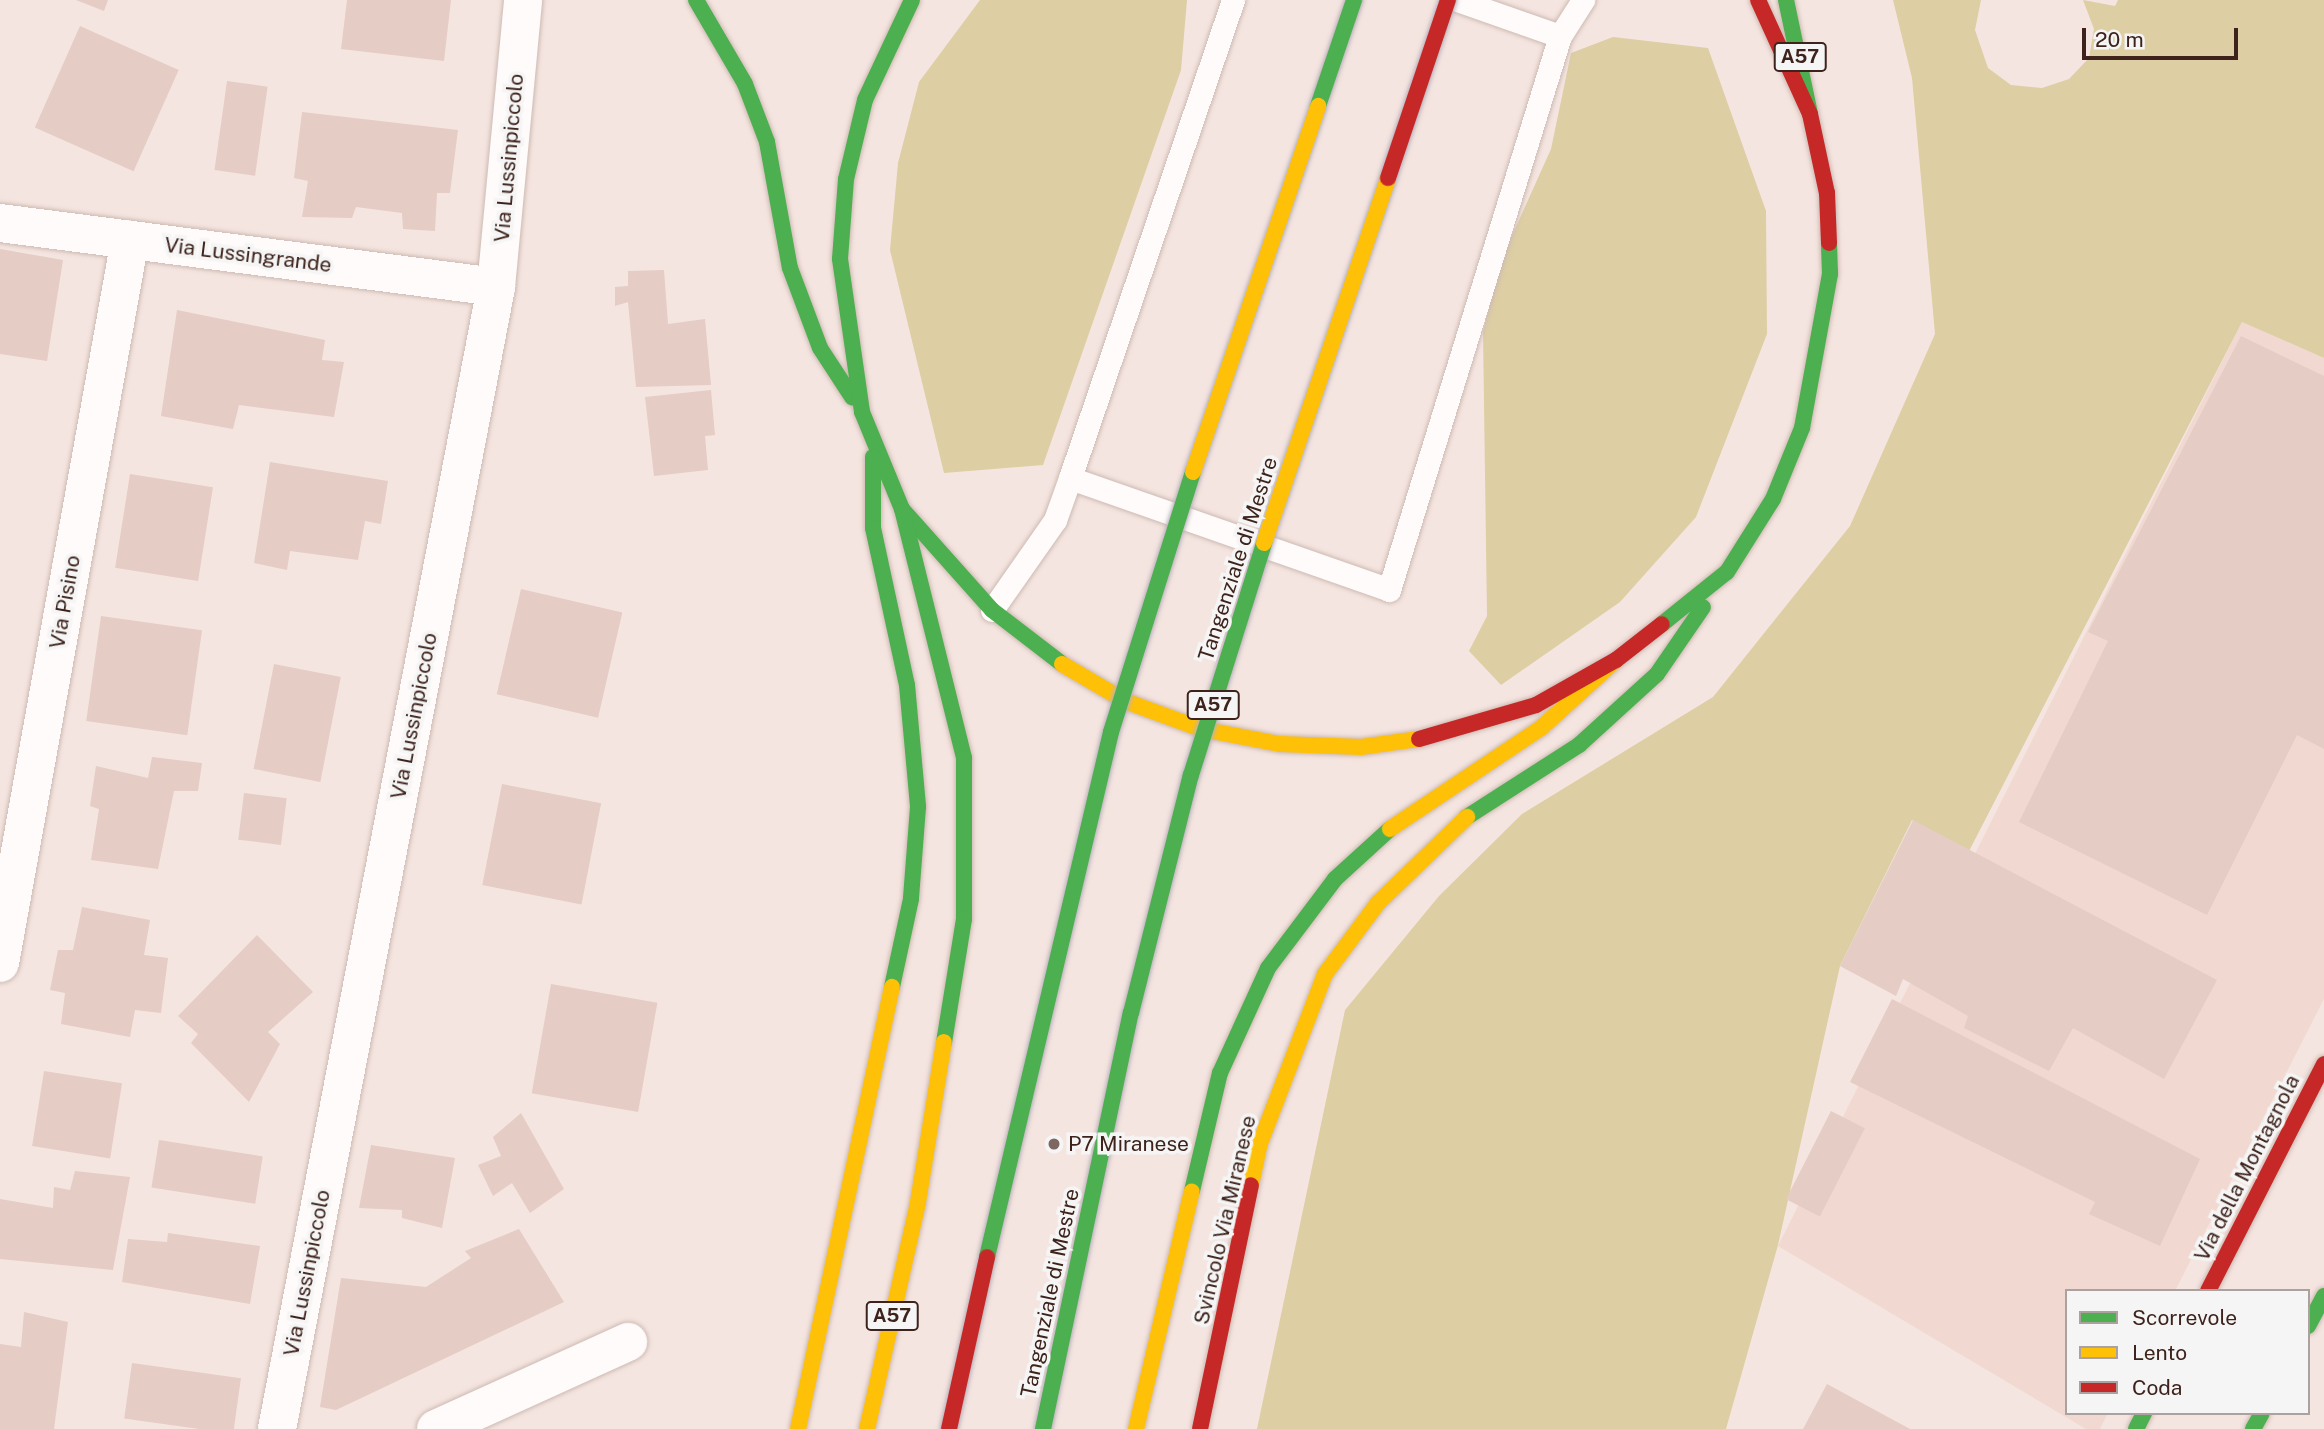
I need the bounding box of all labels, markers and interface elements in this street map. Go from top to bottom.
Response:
scale bar [2086,14,2242,58]
text: 20 m [2095,27,2144,52]
road number: A57 [1772,41,1828,72]
street label: Via Lussinpiccolo [489,73,529,243]
street label: Via Lussingrande [163,232,333,278]
street label: Tangenziale di Mestre [1193,454,1283,664]
street label: Via Pisino [44,553,86,651]
street label: Via Lussinpiccolo [386,631,442,801]
road number: A57 [1185,690,1241,720]
street label: Via della Montagnola [2189,1070,2305,1266]
street label: Svincolo Via Miranese [1189,1113,1261,1327]
place label: P7 Miranese [1068,1131,1189,1157]
marker: P7 Miranese [1046,1136,1062,1152]
street label: Tangenziale di Mestre [1016,1186,1084,1400]
street label: Via Lussinpiccolo [279,1188,335,1358]
legend [2065,1289,2310,1415]
road number: A57 [864,1300,920,1332]
text: Scorrevole [2132,1305,2237,1330]
text: Lento [2132,1340,2187,1365]
text: Coda [2132,1375,2182,1400]

